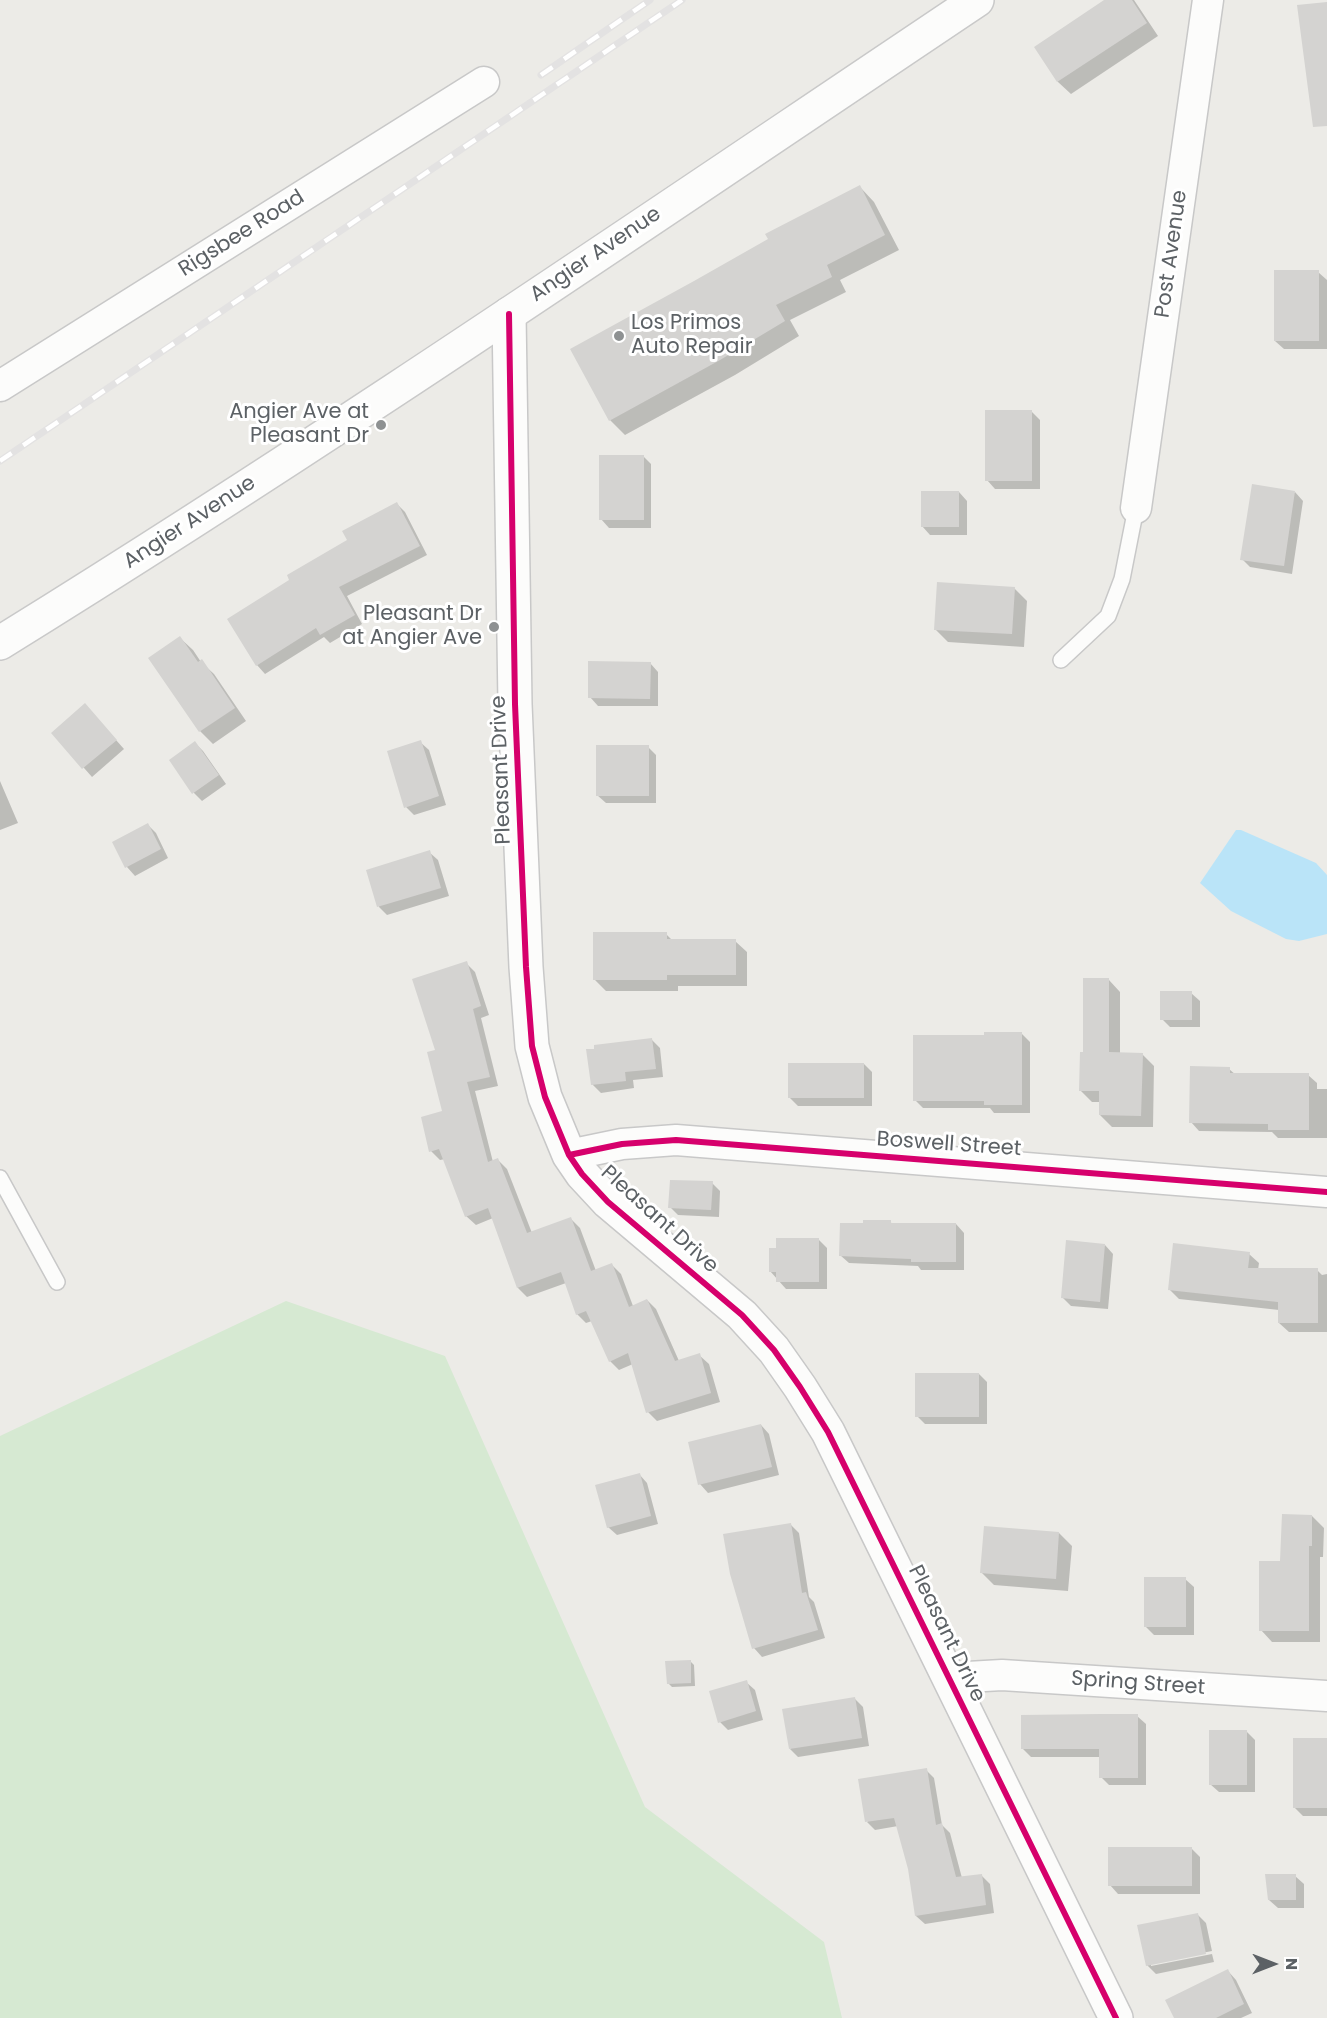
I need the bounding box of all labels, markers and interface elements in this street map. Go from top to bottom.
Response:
street label: Rigsbee Road [174,185,310,283]
street label: Post Avenue [1151,189,1193,319]
street label: Angier Avenue [526,202,666,308]
place label: Los Primos Auto Repair [631,311,752,361]
marker: Los Primos Auto Repair [612,329,626,343]
place label: Angier Ave at Pleasant Dr [229,400,369,450]
marker: Angier Ave at Pleasant Dr [374,418,388,432]
street label: Angier Avenue [119,471,261,575]
place label: Pleasant Dr at Angier Ave [342,602,482,652]
marker: Pleasant Dr at Angier Ave [487,620,501,634]
street label: Pleasant Drive [487,695,517,845]
street label: Boswell Street [876,1127,1022,1163]
street label: Pleasant Drive [595,1161,723,1279]
street label: Pleasant Drive [902,1561,990,1707]
street label: Spring Street [1070,1667,1206,1701]
north arrow [1243,1934,1303,1994]
text: N [1280,1958,1303,1970]

